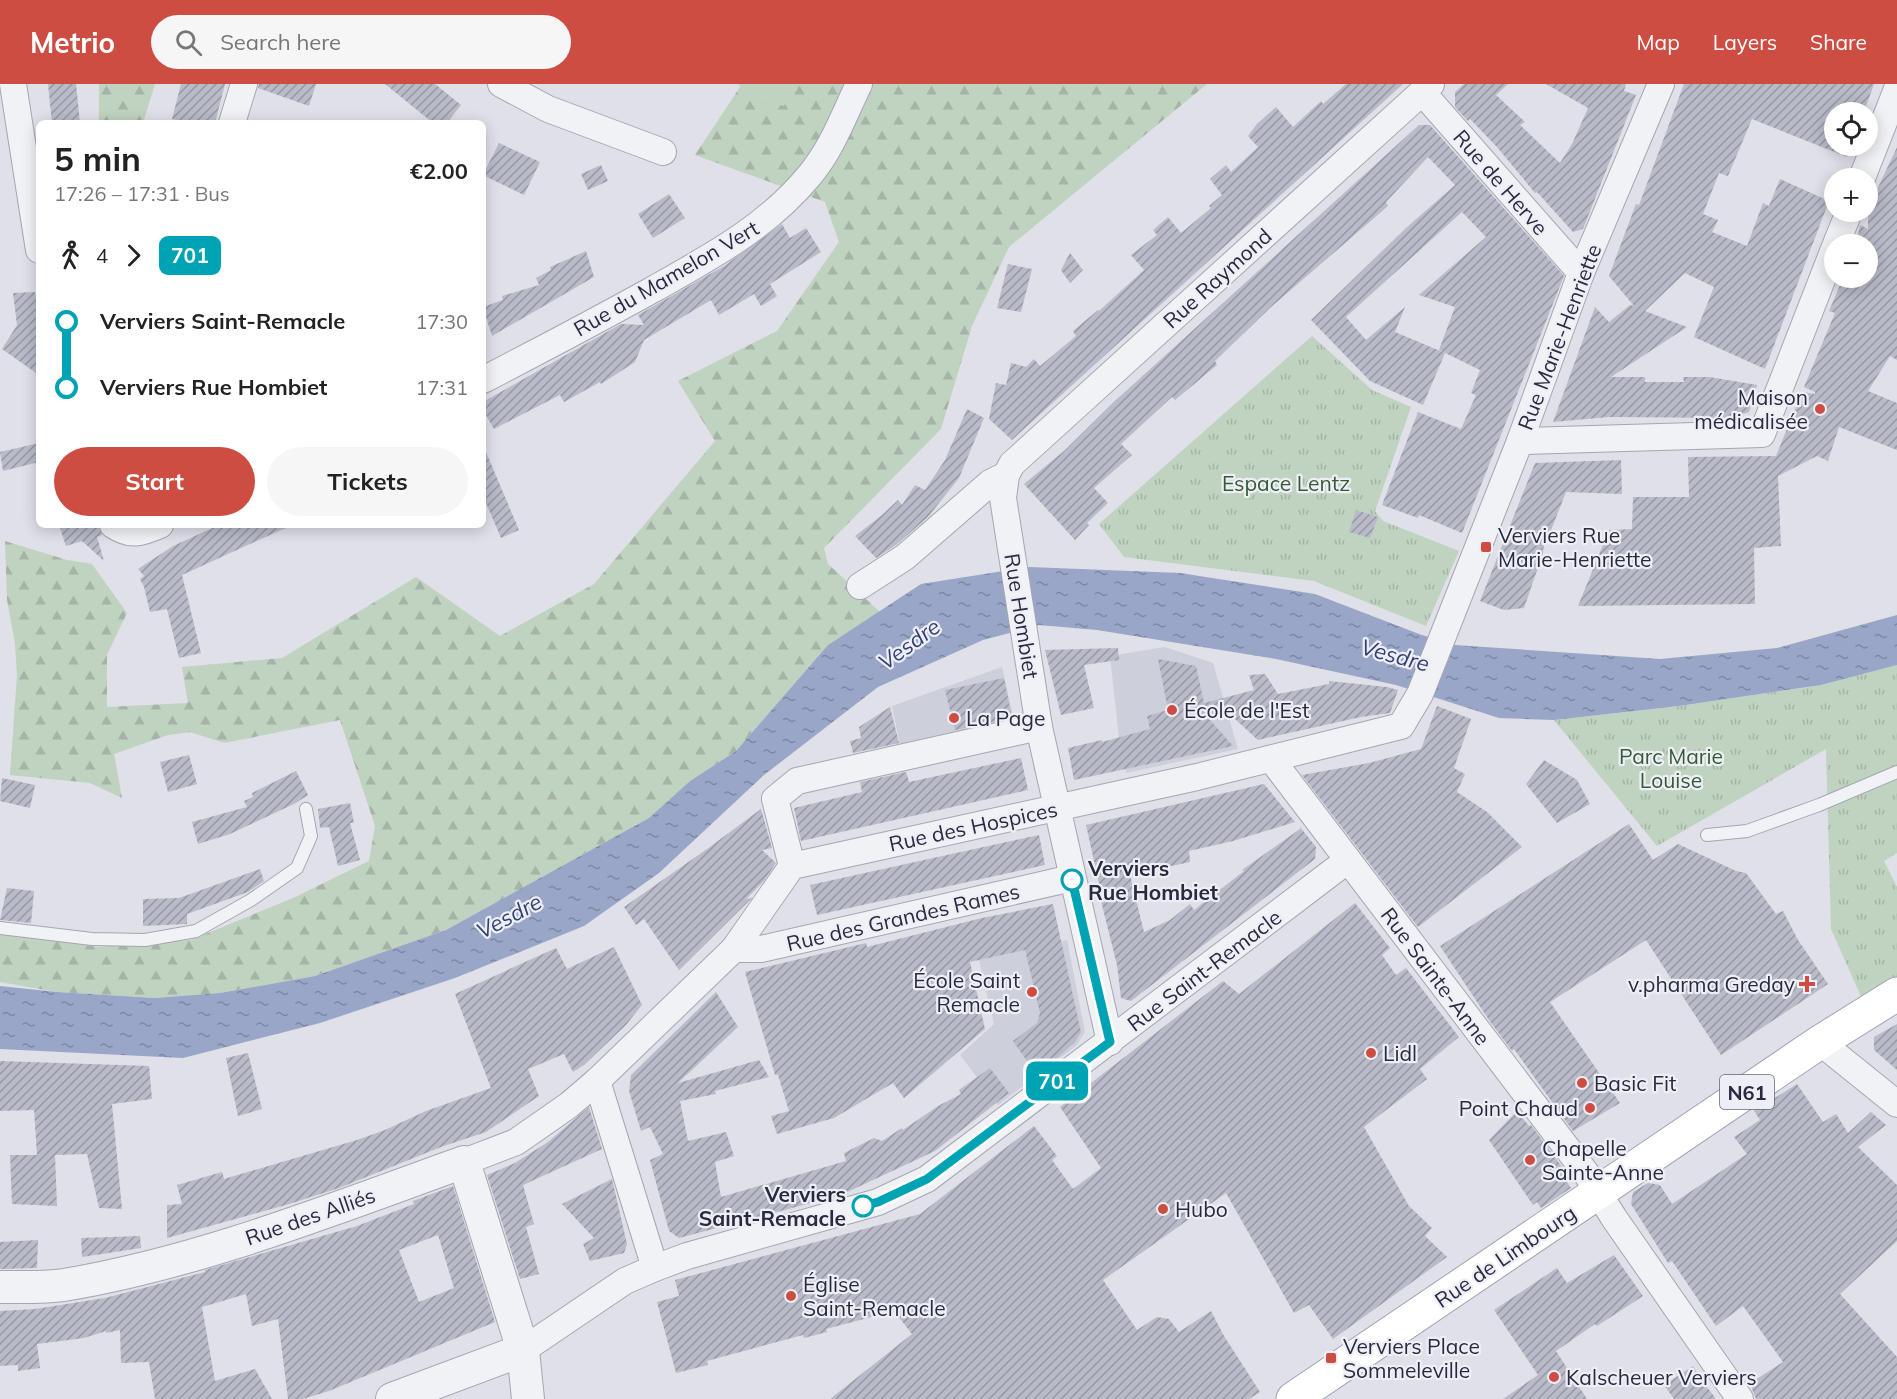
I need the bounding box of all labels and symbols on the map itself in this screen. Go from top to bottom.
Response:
street label: Rue de Herve [1448,124,1554,240]
street label: Rue du Mamelon Vert [569,214,763,342]
street label: Rue Raymond [1157,222,1277,334]
street label: Rue Marie-Henriette [1512,240,1606,434]
place label: Maison médicalisée [1694,384,1808,434]
marker: Maison médicalisée [1813,402,1827,416]
park label: Espace Lentz [1222,470,1350,496]
place label: Verviers Rue Marie-Henriette [1498,522,1652,572]
marker: Verviers Rue Marie-Henriette [1479,540,1493,554]
street label: Rue Hombiet [999,552,1045,680]
water label: Vesdre [872,612,946,676]
water label: Vesdre [1358,632,1432,678]
place label: École de l'Est [1184,697,1309,723]
marker: École de l'Est [1165,703,1179,717]
place label: La Page [966,705,1045,731]
marker: La Page [947,711,961,725]
park label: Parc Marie Louise [1619,743,1723,793]
street label: Rue des Hospices [886,795,1060,857]
place label: Verviers Rue Hombiet [1087,855,1218,905]
marker: Verviers Rue Hombiet [1061,869,1083,891]
street label: Rue des Grandes Rames [784,878,1022,956]
water label: Vesdre [472,887,546,945]
street label: Rue Sainte-Anne [1376,902,1496,1050]
street label: Rue Saint-Remacle [1122,904,1286,1036]
place label: École Saint Remacle [913,967,1020,1017]
place label: v.pharma Greday [1628,971,1795,997]
marker: v.pharma Greday [1800,977,1814,991]
marker: École Saint Remacle [1025,985,1039,999]
place label: Lidl [1383,1040,1417,1066]
marker: Lidl [1364,1046,1378,1060]
line badge: 701 [1022,1062,1092,1100]
place label: Basic Fit [1594,1070,1676,1096]
road number: N61 [1720,1075,1774,1109]
marker: Basic Fit [1575,1076,1589,1090]
place label: Point Chaud [1459,1095,1578,1121]
marker: Point Chaud [1583,1101,1597,1115]
place label: Chapelle Sainte-Anne [1542,1135,1664,1185]
marker: Chapelle Sainte-Anne [1523,1153,1537,1167]
place label: Verviers Saint-Remacle [699,1181,846,1231]
street label: Rue des Alliés [242,1182,378,1250]
marker: Verviers Saint-Remacle [852,1195,874,1217]
place label: Hubo [1175,1196,1228,1222]
street label: Rue de Limbourg [1429,1199,1581,1313]
marker: Hubo [1156,1202,1170,1216]
place label: Église Saint-Remacle [803,1271,946,1321]
marker: Église Saint-Remacle [784,1289,798,1303]
place label: Verviers Place Sommeleville [1343,1333,1480,1383]
marker: Verviers Place Sommeleville [1324,1351,1338,1365]
place label: Kalscheuer Verviers [1566,1364,1757,1390]
marker: Kalscheuer Verviers [1547,1370,1561,1384]

